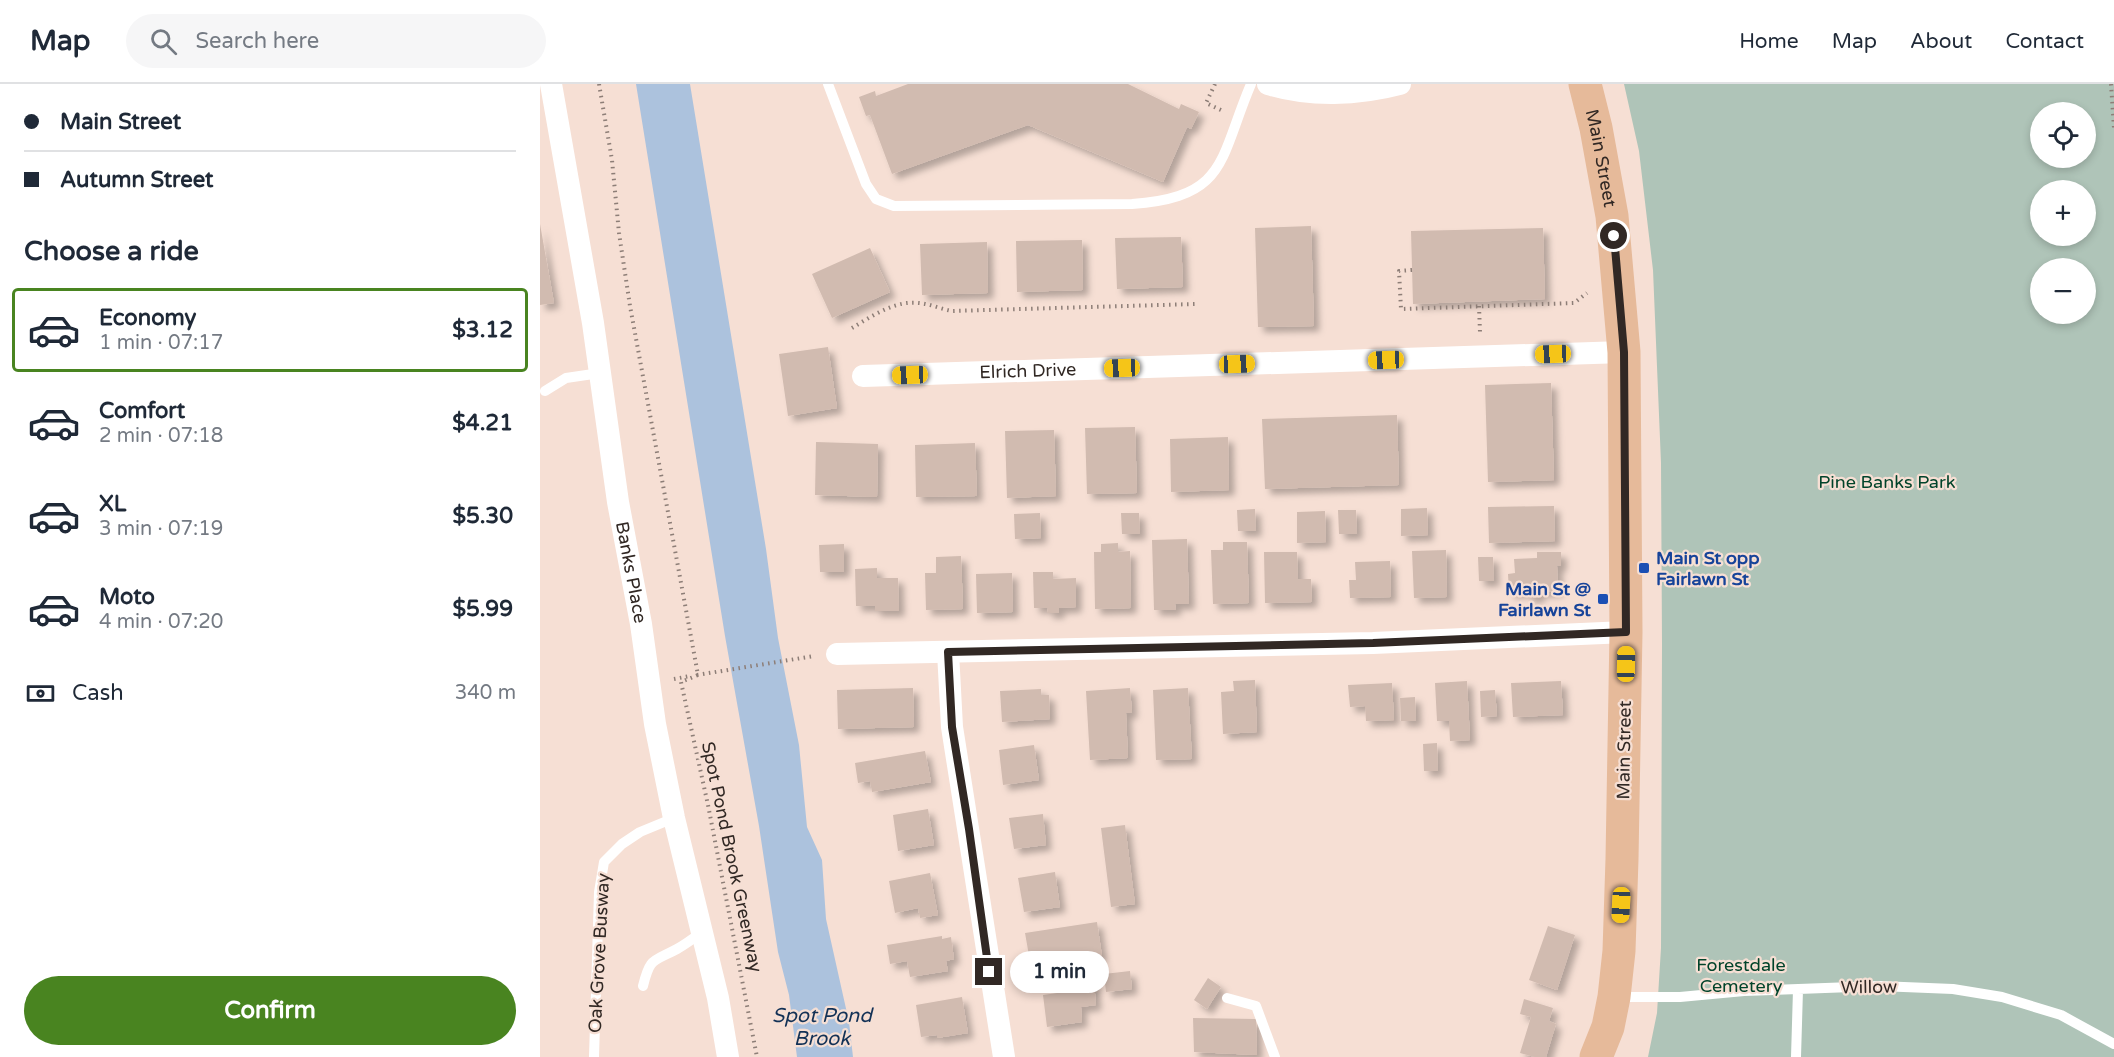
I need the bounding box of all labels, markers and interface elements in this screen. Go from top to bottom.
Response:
search box [126,14,546,68]
text: Map [30,24,90,58]
icon: search [147,25,180,58]
text: Search here [195,28,319,54]
text: Home [1739,29,1799,54]
text: Map [1832,29,1877,54]
text: About [1910,29,1972,54]
text: Contact [2005,29,2084,54]
map controls [2030,102,2096,324]
button: locate [2030,102,2096,168]
street label: Main Street [1581,107,1621,209]
text: Main Street [60,109,181,135]
text: Autumn Street [60,167,214,193]
button: + [2030,180,2096,246]
route start [1600,222,1627,249]
text: Choose a ride [24,235,199,268]
button: − [2030,258,2096,324]
icon: car [27,303,81,357]
text: Economy [99,305,196,331]
text: $3.12 [452,317,513,343]
text: 1 min · 07:17 [99,331,223,355]
car [1535,344,1571,364]
car [1368,350,1404,370]
car [1219,354,1255,374]
street label: Elrich Drive [979,358,1077,383]
car [1104,358,1140,378]
car [892,365,928,385]
icon: car [27,396,81,450]
text: Comfort [99,398,185,424]
text: $4.21 [452,410,513,436]
text: 2 min · 07:18 [99,424,223,448]
park label: Pine Banks Park [1818,471,1956,493]
icon: car [27,489,81,543]
text: XL [99,491,126,517]
text: $5.30 [452,503,513,529]
text: 3 min · 07:19 [99,517,223,541]
street label: Banks Place [611,520,652,625]
place label: Main St opp Fairlawn St [1656,547,1760,590]
marker: Main St opp Fairlawn St [1637,561,1651,575]
place label: Main St @ Fairlawn St [1498,578,1591,621]
icon: car [27,582,81,636]
text: Moto [99,584,155,610]
marker: Main St @ Fairlawn St [1596,592,1610,606]
text: $5.99 [452,596,513,622]
text: 4 min · 07:20 [99,610,223,634]
car [1617,646,1635,682]
icon: cash [24,677,57,710]
text: Cash [72,680,124,706]
text: 340 m [455,681,516,705]
street label: Main Street [1612,700,1636,800]
street label: Spot Pond Brook Greenway [697,740,767,975]
street label: Oak Grove Busway [584,872,614,1033]
car [1611,887,1631,923]
callout: 1 min [1010,951,1109,993]
park label: Forestdale Cemetery [1696,954,1786,997]
route end [975,958,1002,985]
text: 1 min [1033,960,1086,984]
button: Confirm [24,976,516,1045]
street label: Willow [1841,976,1897,998]
water label: Spot Pond Brook [772,1004,874,1051]

